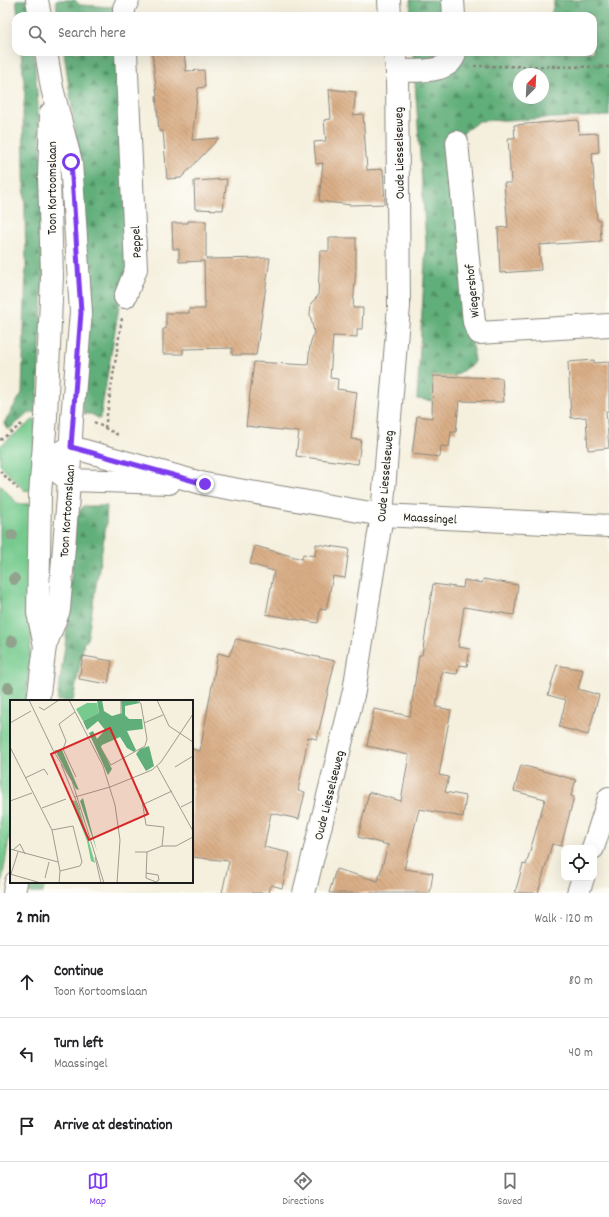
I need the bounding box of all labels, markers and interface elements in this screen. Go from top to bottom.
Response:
search box [12,12,597,56]
icon: search [26,23,48,45]
text: Search here [58,23,126,45]
north arrow [513,68,549,104]
street label: Oude Liesselseweg [390,106,411,199]
street label: Toon Kortoomslaan [44,141,63,235]
route start [62,153,80,171]
street label: Peppel [127,225,148,259]
street label: Wiegershof [461,263,486,318]
street label: Oude Liesselseweg [373,429,400,523]
street label: Toon Kortoomslaan [56,464,81,558]
route end [196,475,214,493]
street label: Maassingel [403,509,457,530]
inset map [10,700,193,883]
street label: Oude Liesselseweg [310,748,351,843]
map controls [561,845,597,881]
button: locate [561,845,597,881]
text: 2 min [16,907,50,931]
text: Walk · 120 m [535,910,593,929]
text: Continue [54,961,103,983]
icon: ahead [16,971,38,993]
text: 80 m [569,972,593,991]
text: Toon Kortoomslaan [54,983,147,1002]
text: Turn left [54,1033,103,1055]
icon: left [16,1043,38,1065]
text: 40 m [569,1044,593,1063]
text: Maassingel [54,1055,108,1074]
icon: arrive [16,1115,38,1137]
text: Arrive at destination [54,1115,172,1137]
tab: Map [87,1170,109,1210]
tab: Directions [282,1170,324,1210]
tab: Saved [498,1170,522,1210]

